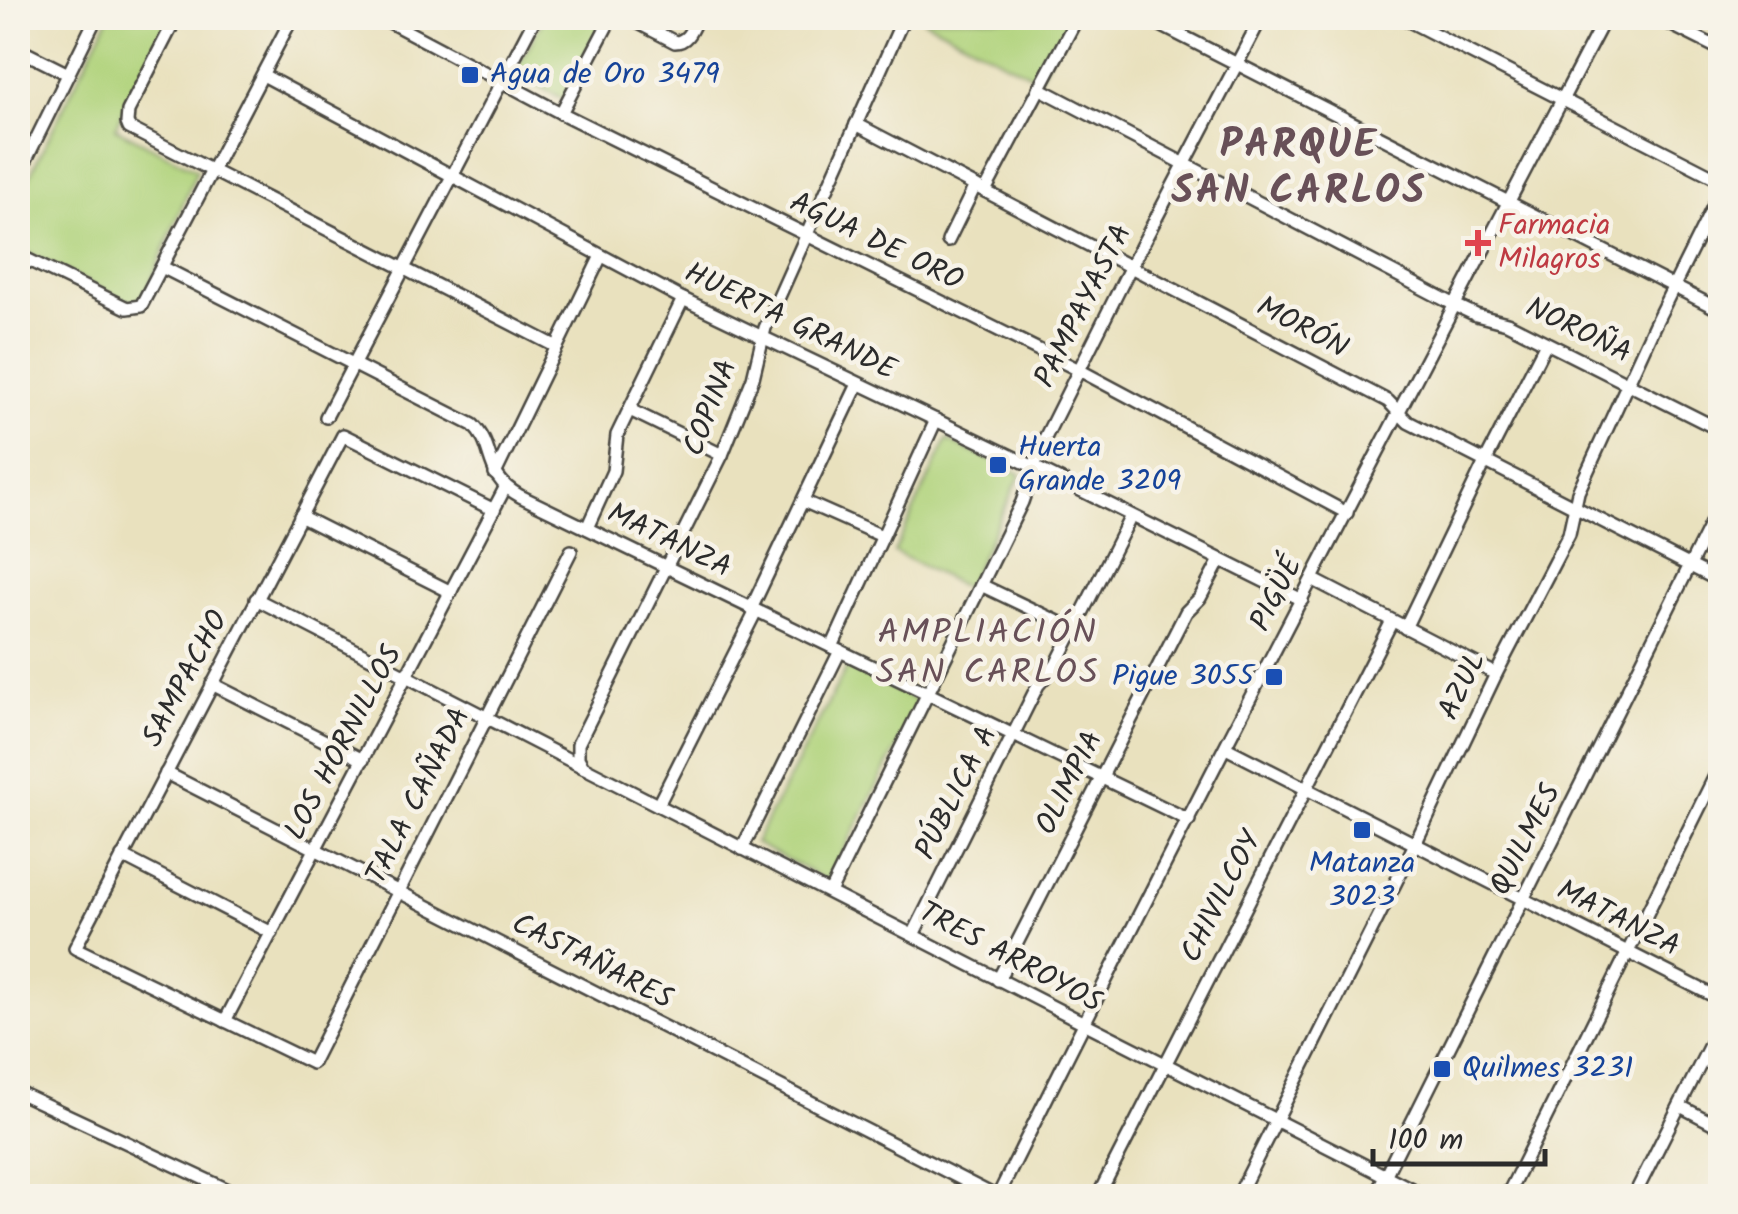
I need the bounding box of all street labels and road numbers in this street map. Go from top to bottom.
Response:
street label: AGUA DE ORO [781,179,971,305]
street label: PAMPAYASTA [1022,216,1146,396]
street label: HUERTA GRANDE [676,250,906,395]
street label: MORÓN [1247,284,1357,372]
street label: NOROÑA [1517,285,1639,377]
street label: COPINA [671,352,751,464]
street label: MATANZA [599,490,739,592]
street label: PIGÜÉ [1238,547,1317,640]
street label: SAMPACHO [130,602,242,756]
street label: LOS HORNILLOS [272,637,416,849]
street label: AZUL [1426,643,1500,729]
street label: TALA CAÑADA [354,699,484,893]
street label: PÚBLICA A [903,717,1011,869]
street label: OLIMPIA [1023,722,1117,844]
street label: QUILMES [1477,776,1575,904]
street label: CHIVILCOY [1168,821,1277,971]
street label: MATANZA [1548,867,1688,971]
street label: TRES ARROYOS [909,889,1111,1027]
street label: CASTAÑARES [503,901,681,1023]

